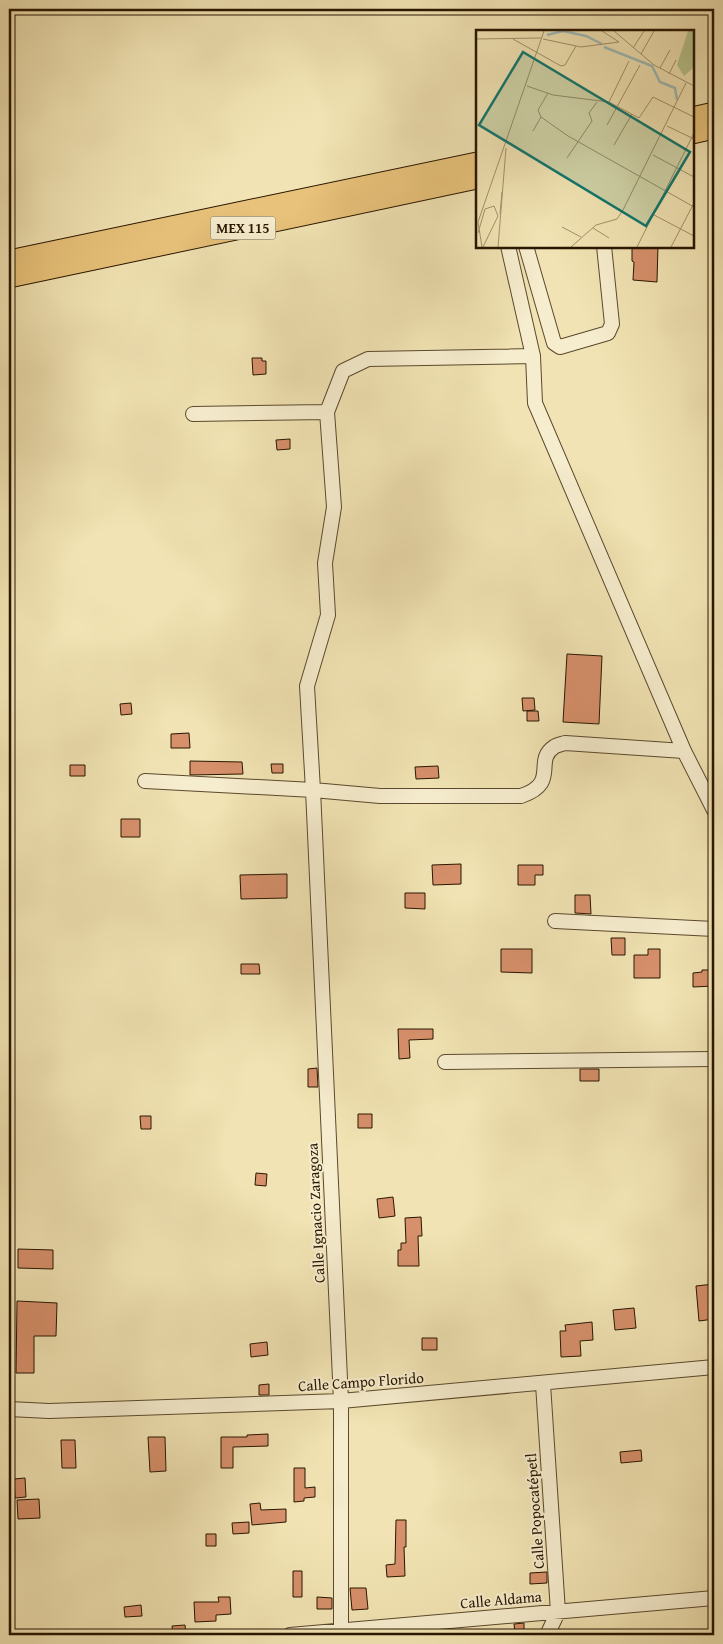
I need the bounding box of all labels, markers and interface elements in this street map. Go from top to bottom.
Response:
inset map [476,30,693,248]
road number: MEX 115 [210,217,276,240]
street label: Calle Ignacio Zaragoza [301,1142,330,1284]
street label: Calle Campo Florido [297,1367,425,1396]
street label: Calle Popocatépetl [520,1452,549,1570]
street label: Calle Aldama [459,1585,543,1614]

